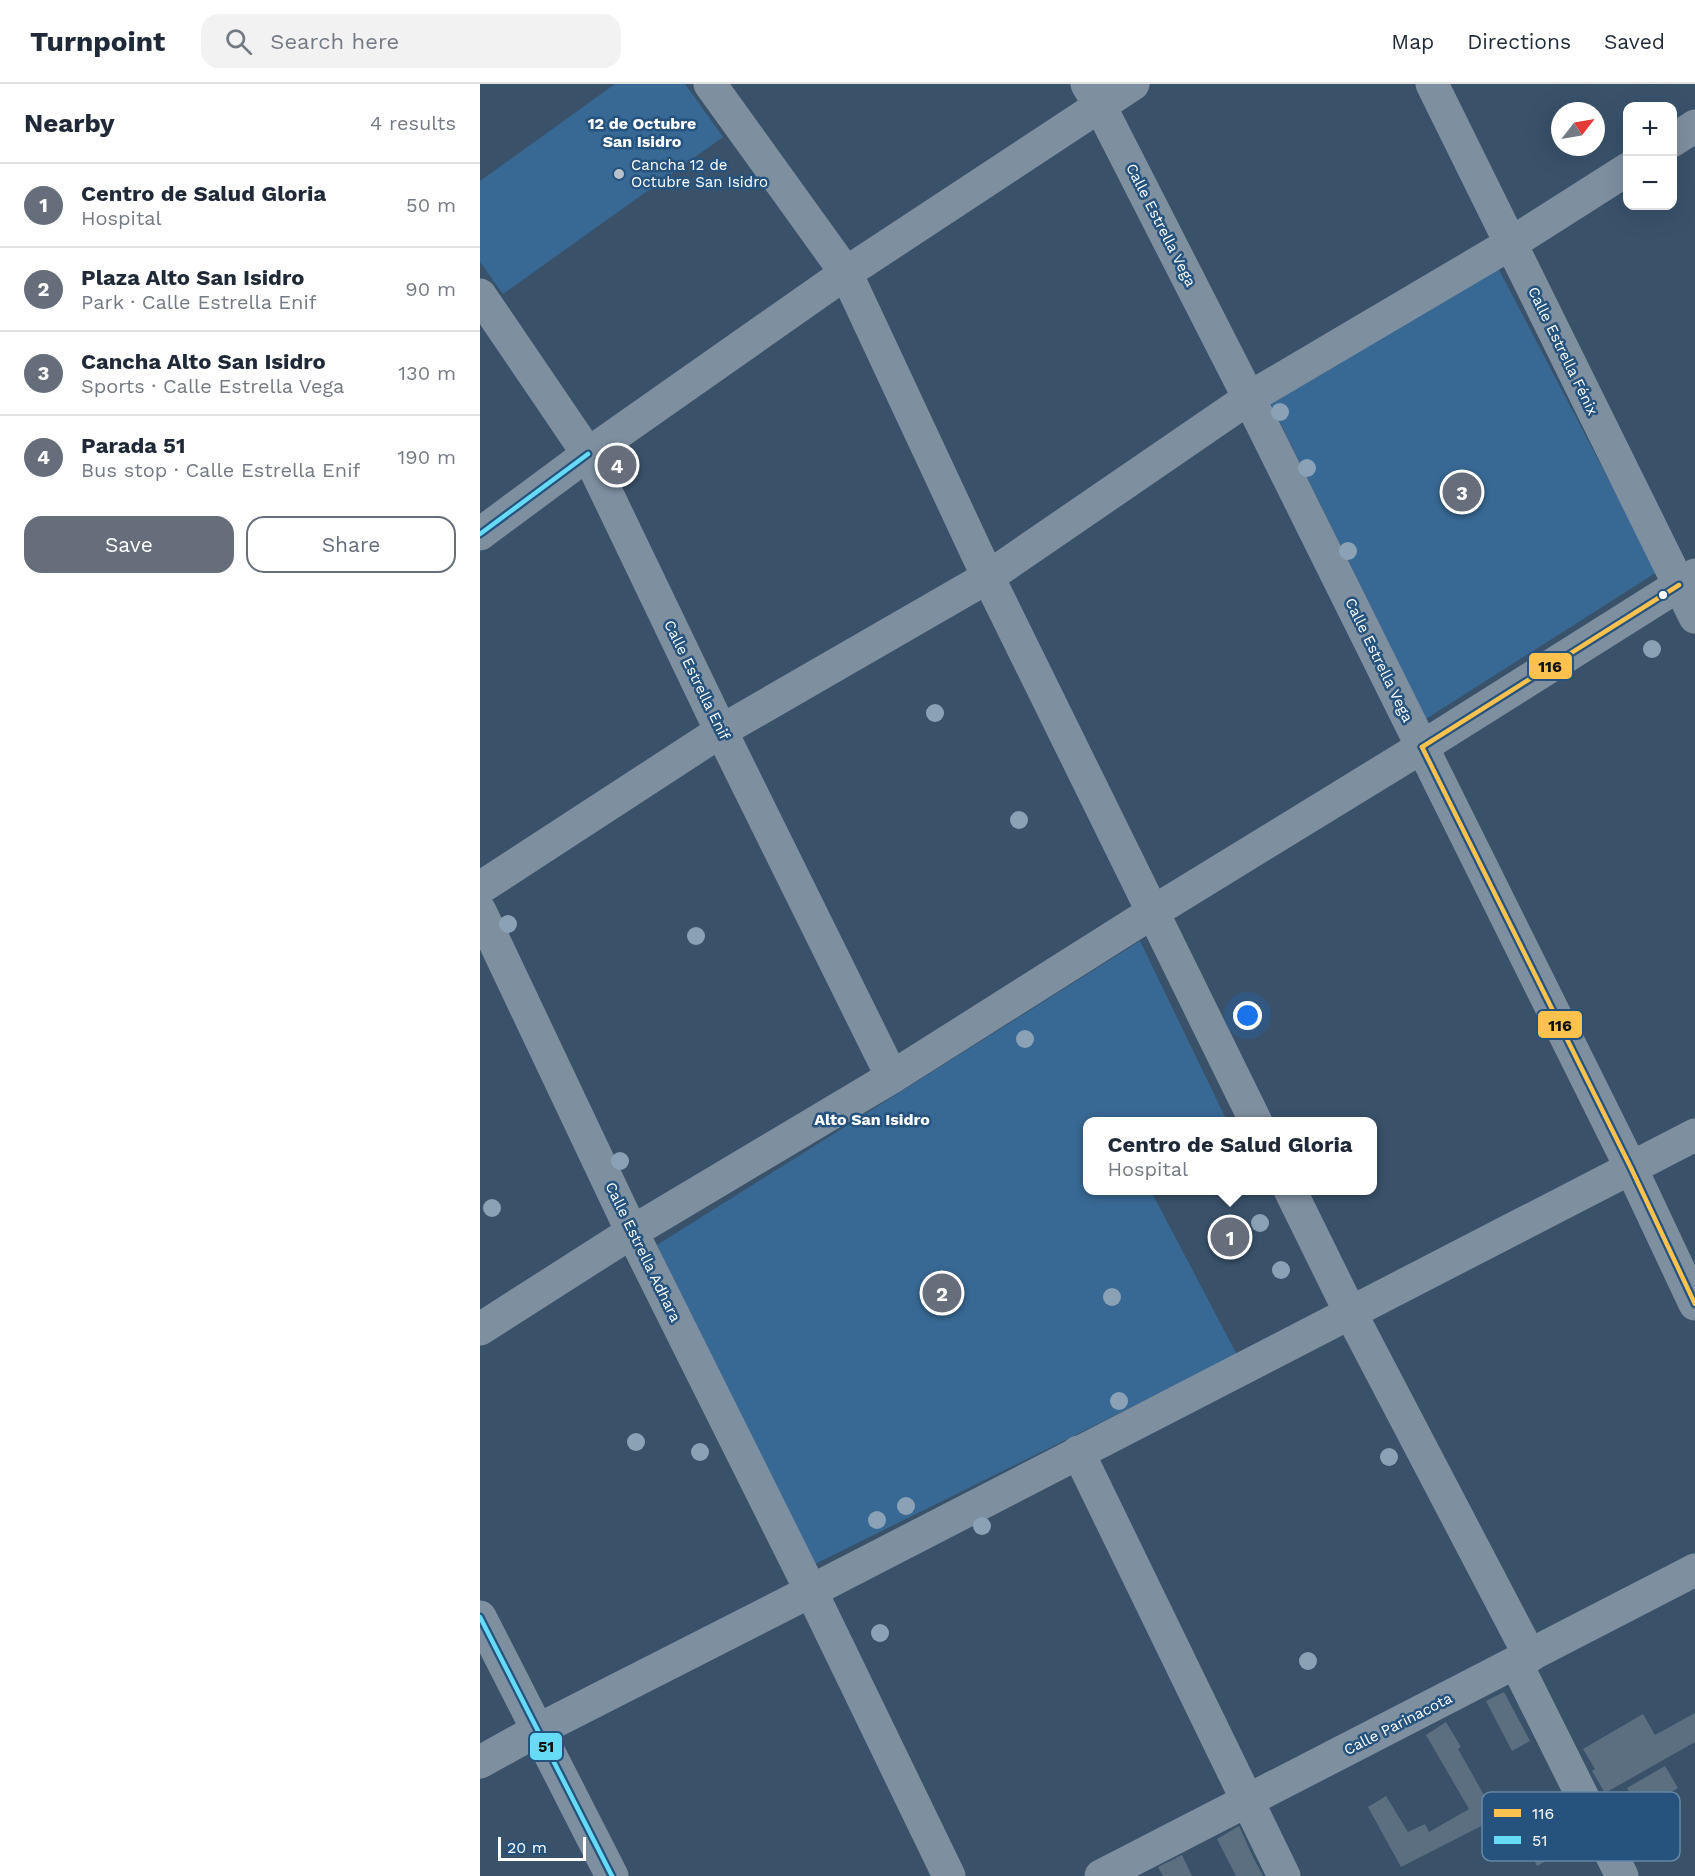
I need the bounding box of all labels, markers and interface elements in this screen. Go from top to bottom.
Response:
search box [201,14,621,68]
text: Turnpoint [30,25,165,58]
icon: search [222,25,255,58]
text: Search here [270,29,399,54]
text: Map [1391,29,1434,54]
text: Directions [1467,29,1571,54]
text: Saved [1604,29,1665,54]
north arrow [1551,102,1605,156]
map controls [1623,102,1677,210]
button: + [1623,102,1677,156]
text: Nearby [24,108,115,138]
text: 4 results [370,111,456,135]
district label: 12 de Octubre San Isidro [588,114,696,151]
place label: Cancha 12 de Octubre San Isidro [631,156,768,191]
button: − [1623,156,1677,210]
street label: Calle Estrella Vega [1122,160,1200,290]
marker: Cancha 12 de Octubre San Isidro [612,167,626,181]
text: Centro de Salud Gloria [81,181,326,206]
text: 1 [39,193,48,217]
text: 50 m [406,193,456,217]
text: Hospital [81,206,162,230]
text: Plaza Alto San Isidro [81,265,304,290]
text: 2 [38,277,49,301]
text: 90 m [405,277,456,301]
street label: Calle Estrella Fénix [1524,284,1602,418]
text: Park · Calle Estrella Enif [81,290,317,314]
text: Cancha Alto San Isidro [81,349,326,374]
text: 3 [38,361,49,385]
text: 130 m [398,361,456,385]
text: Sports · Calle Estrella Vega [81,374,344,398]
text: Parada 51 [81,433,185,458]
pin: 4 [598,442,636,488]
text: 4 [37,445,50,469]
text: 190 m [398,445,456,469]
text: Bus stop · Calle Estrella Enif [81,458,360,482]
pin: 3 [1442,470,1482,514]
button: Save [24,516,234,573]
button: Share [246,516,456,573]
unlabelled marker [1657,589,1669,601]
street label: Calle Estrella Vega [1341,595,1417,726]
street label: Calle Estrella Enif [660,617,734,743]
line badge: 116 [1528,652,1573,680]
text: 116 [1538,657,1562,676]
your location [1233,1001,1262,1030]
line badge: 116 [1537,1010,1583,1039]
text: 116 [1548,1016,1572,1035]
district label: Alto San Isidro [814,1110,930,1129]
popup [1083,1117,1377,1195]
text: Centro de Salud Gloria [1107,1132,1353,1157]
text: Hospital [1107,1157,1188,1181]
street label: Calle Estrella Adhara [601,1179,685,1325]
pin: 1 [1210,1214,1250,1260]
pin: 2 [922,1270,962,1316]
street label: Calle Parinacota [1341,1689,1456,1759]
line badge: 51 [529,1732,563,1761]
text: 51 [538,1737,554,1756]
legend [1482,1792,1680,1861]
text: 116 [1532,1804,1554,1823]
text: 51 [1532,1831,1548,1850]
scale bar [498,1834,586,1862]
text: 20 m [507,1838,547,1857]

